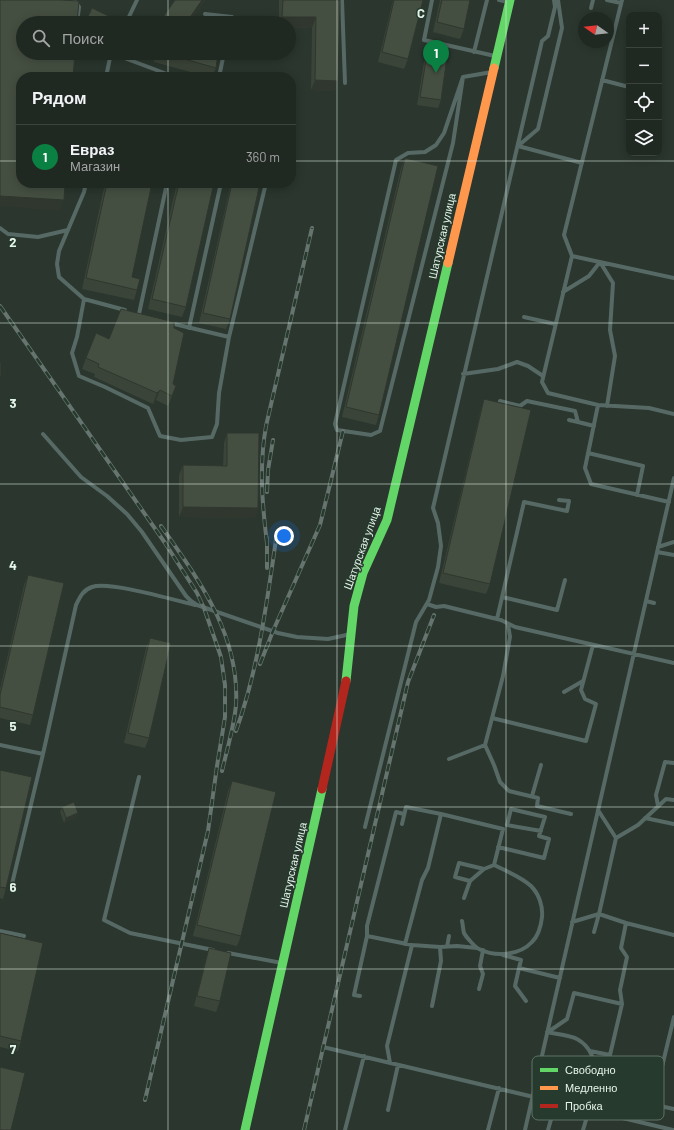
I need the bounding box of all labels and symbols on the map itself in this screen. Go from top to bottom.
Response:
text: C [417,5,425,21]
north arrow [578,12,614,48]
pin: 1 [423,40,449,73]
street label: Шатурская улица [425,191,458,280]
text: 2 [9,234,17,250]
text: 3 [9,395,17,411]
street label: Шатурская улица [340,504,383,591]
your location [274,526,294,546]
text: 4 [9,557,17,573]
text: 5 [9,718,17,734]
street label: Шатурская улица [276,820,309,909]
text: 6 [10,879,17,895]
text: 7 [10,1041,17,1057]
legend [532,1056,664,1120]
text: Свободно [565,1063,616,1076]
text: Медленно [565,1081,617,1094]
text: Пробка [565,1099,603,1112]

